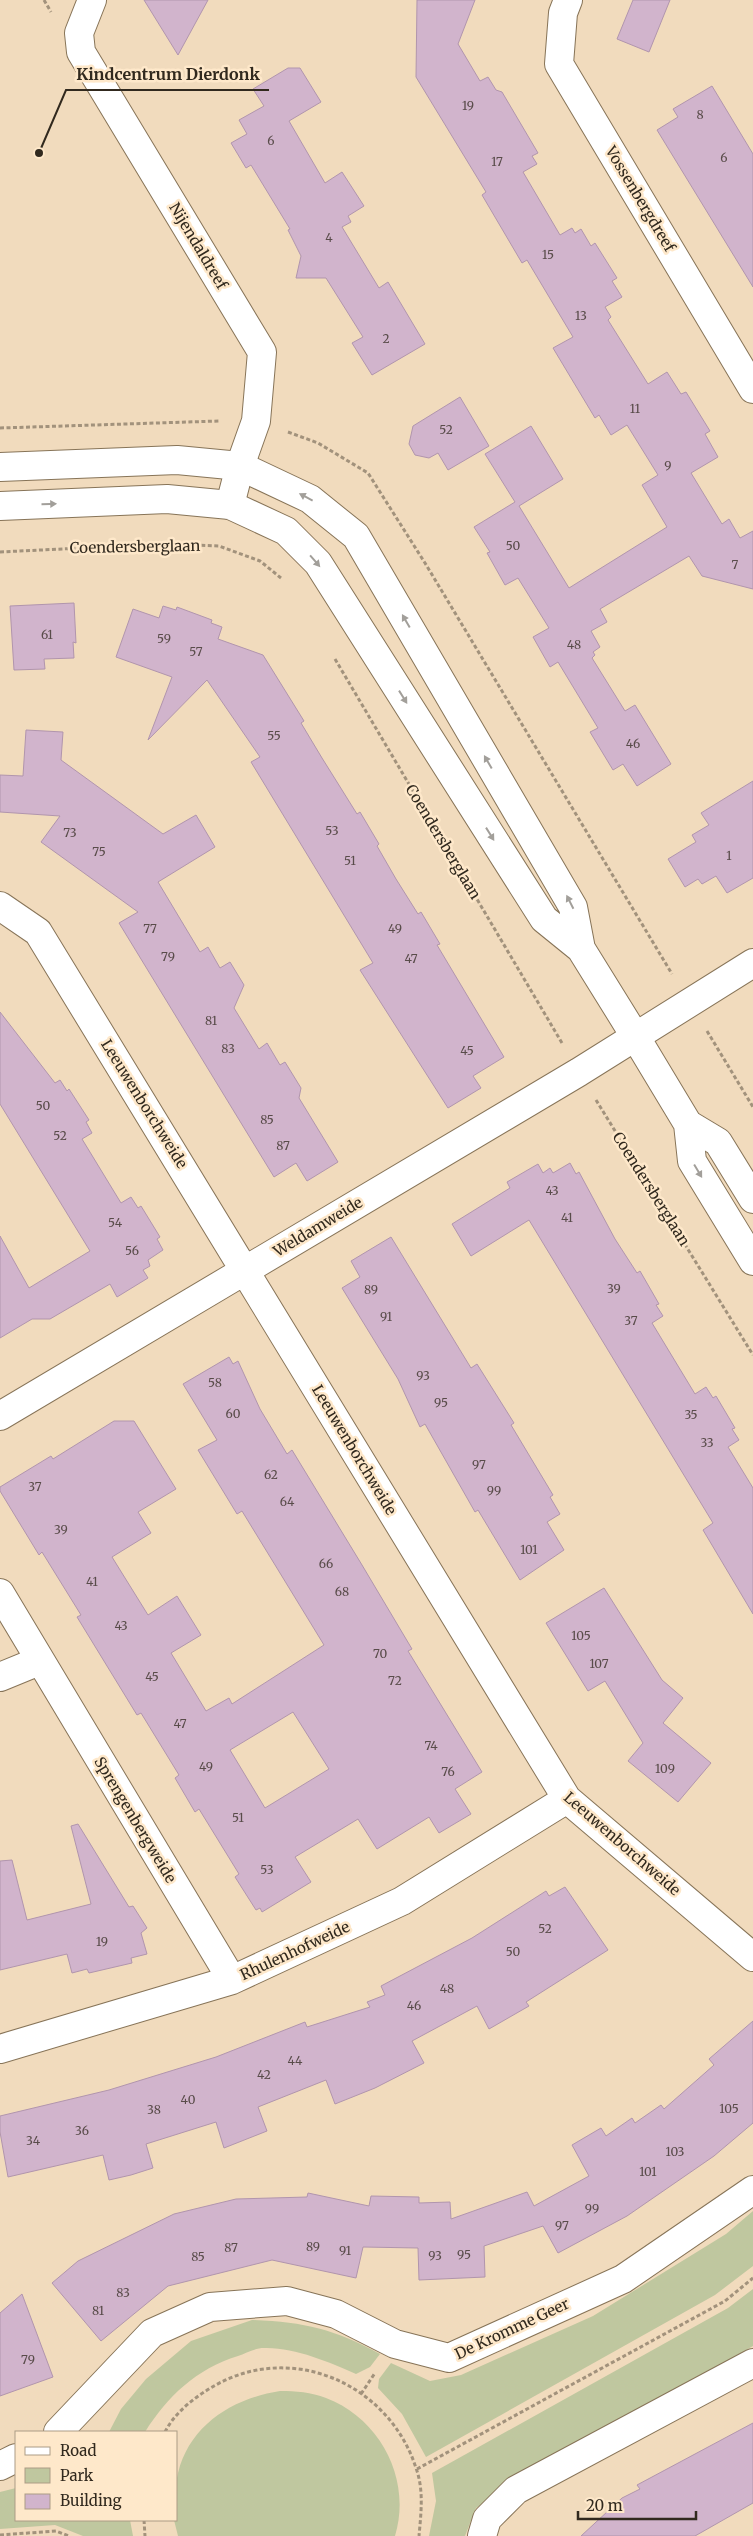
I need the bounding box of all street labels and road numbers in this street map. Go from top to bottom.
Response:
street label: Vossenbergdreef [601,142,680,256]
street label: Nijendaldreef [165,199,232,293]
street label: Coendersberglaan [69,536,201,557]
street label: Coendersberglaan [402,781,485,903]
street label: Leeuwenborchweide [97,1036,192,1172]
street label: Coendersberglaan [609,1128,694,1249]
street label: Weldamweide [269,1192,366,1261]
street label: Leeuwenborchweide [308,1381,401,1518]
street label: Sprengenbergweide [90,1753,181,1886]
street label: Leeuwenborchweide [560,1788,685,1900]
street label: Rhulenhofweide [237,1917,353,1984]
street label: De Kromme Geer [452,2294,572,2363]

